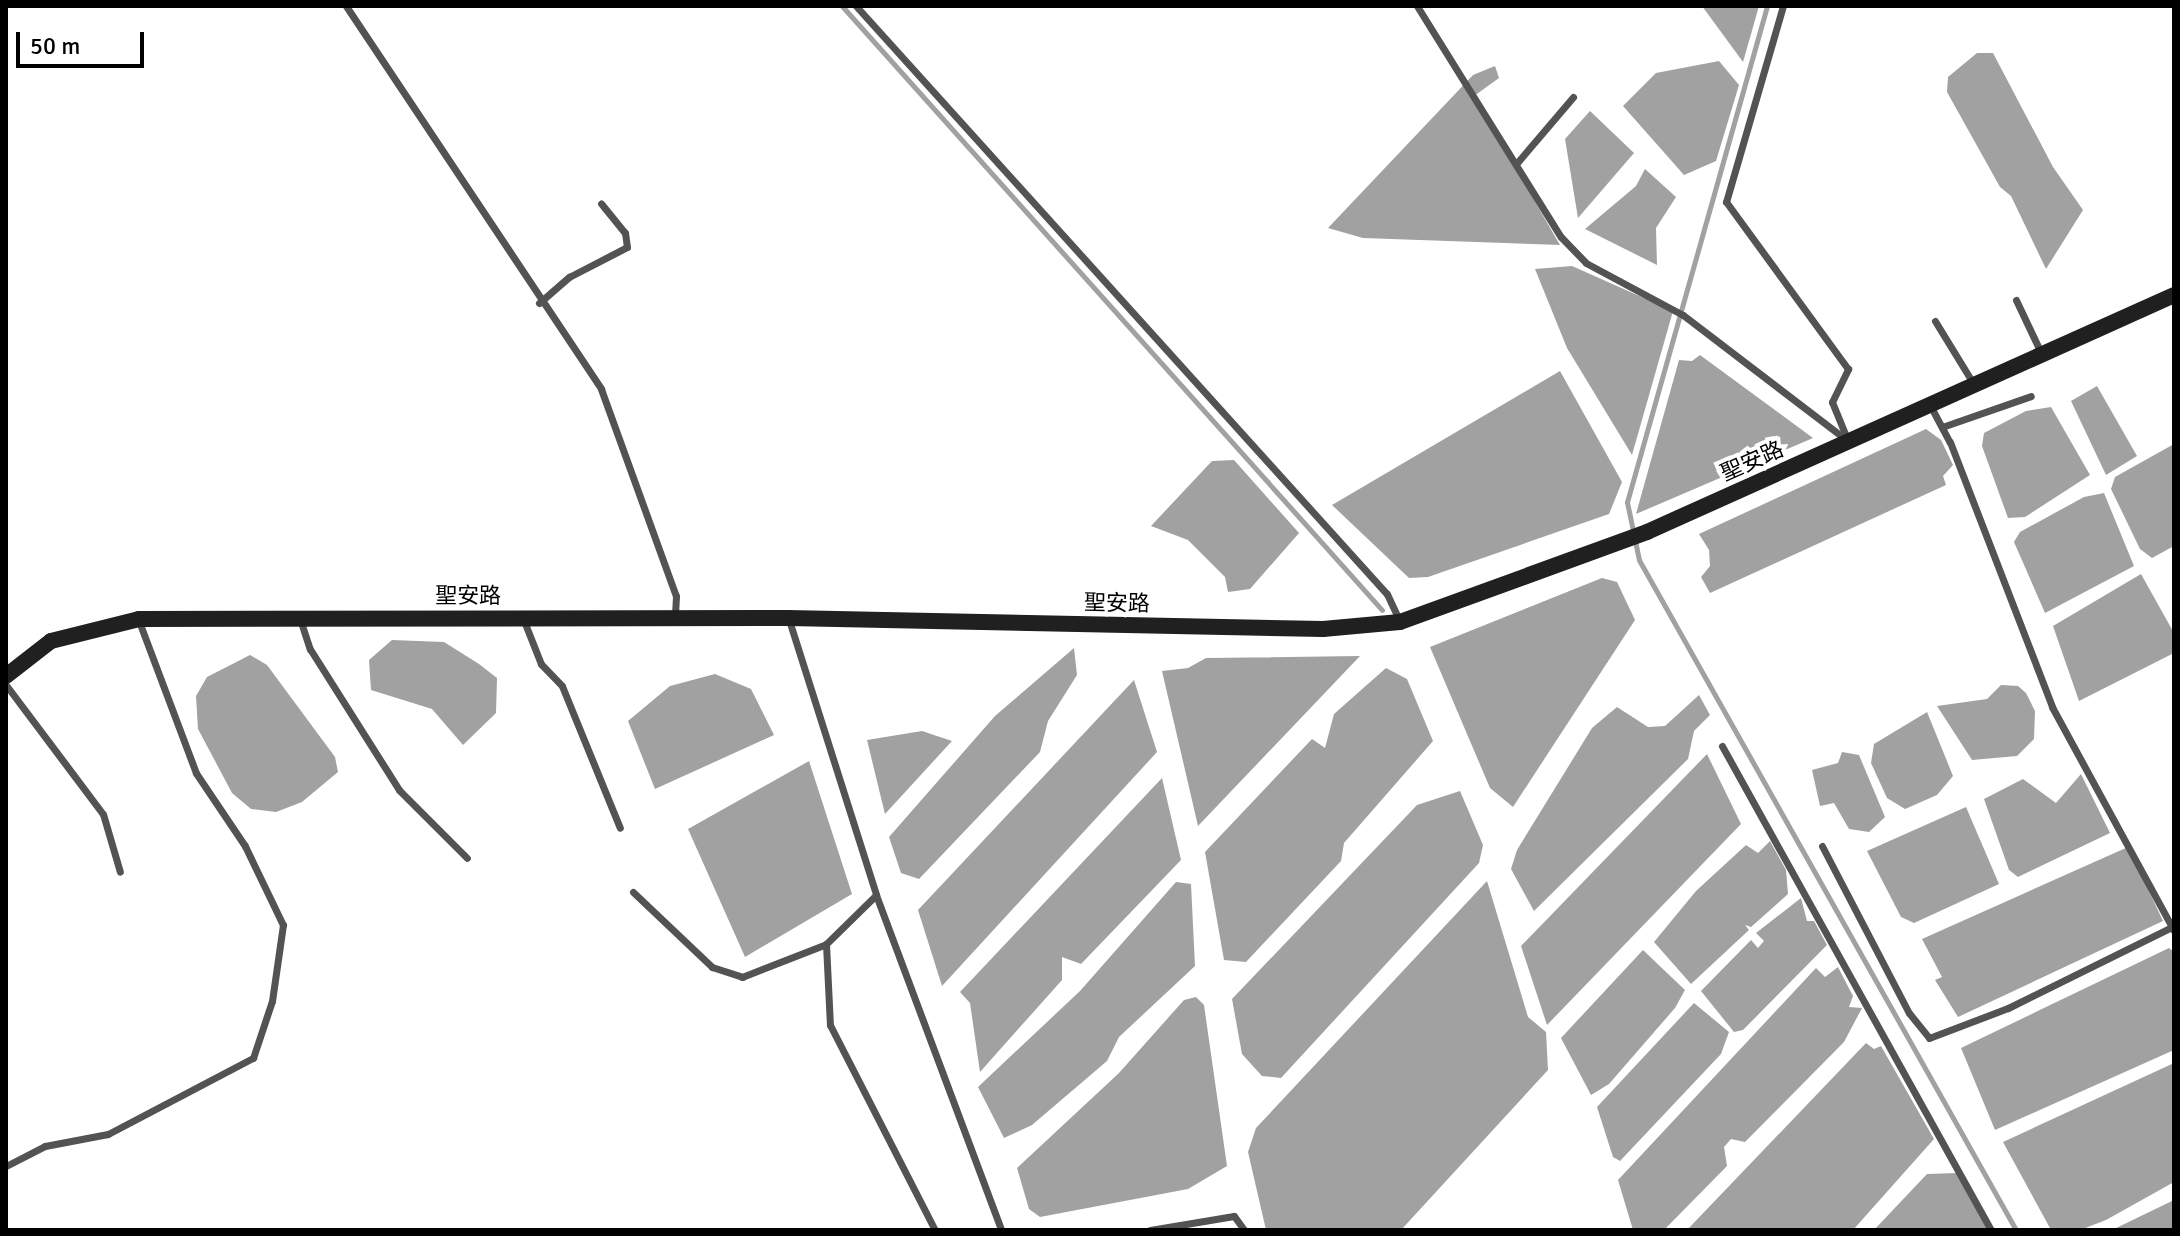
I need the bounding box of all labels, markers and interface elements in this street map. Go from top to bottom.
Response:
scale bar [20,16,148,66]
text: 50 m [30,31,80,61]
street label: 聖安路 [1716,436,1788,486]
street label: 聖安路 [435,583,501,609]
street label: 聖安路 [1084,589,1150,617]

